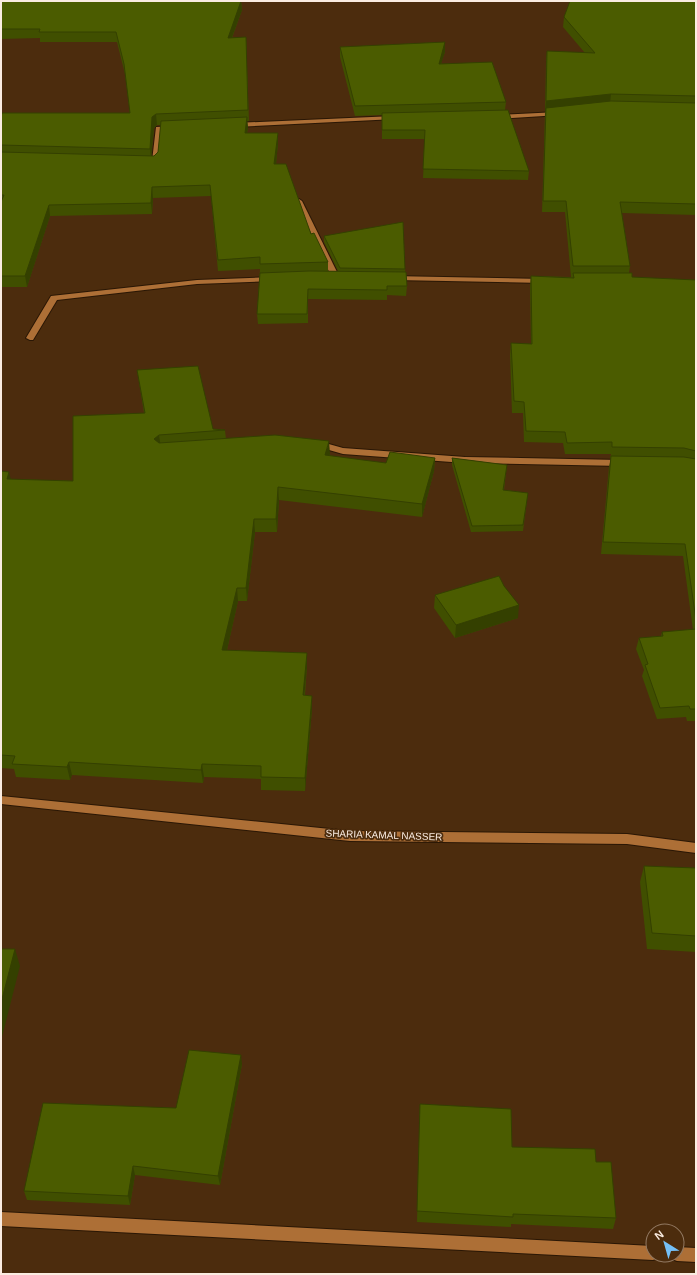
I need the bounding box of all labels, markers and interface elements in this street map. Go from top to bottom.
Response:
street label: SHARIA KAMAL NASSER [325,827,443,843]
north arrow [645,1223,685,1263]
text: N [652,1228,666,1242]

